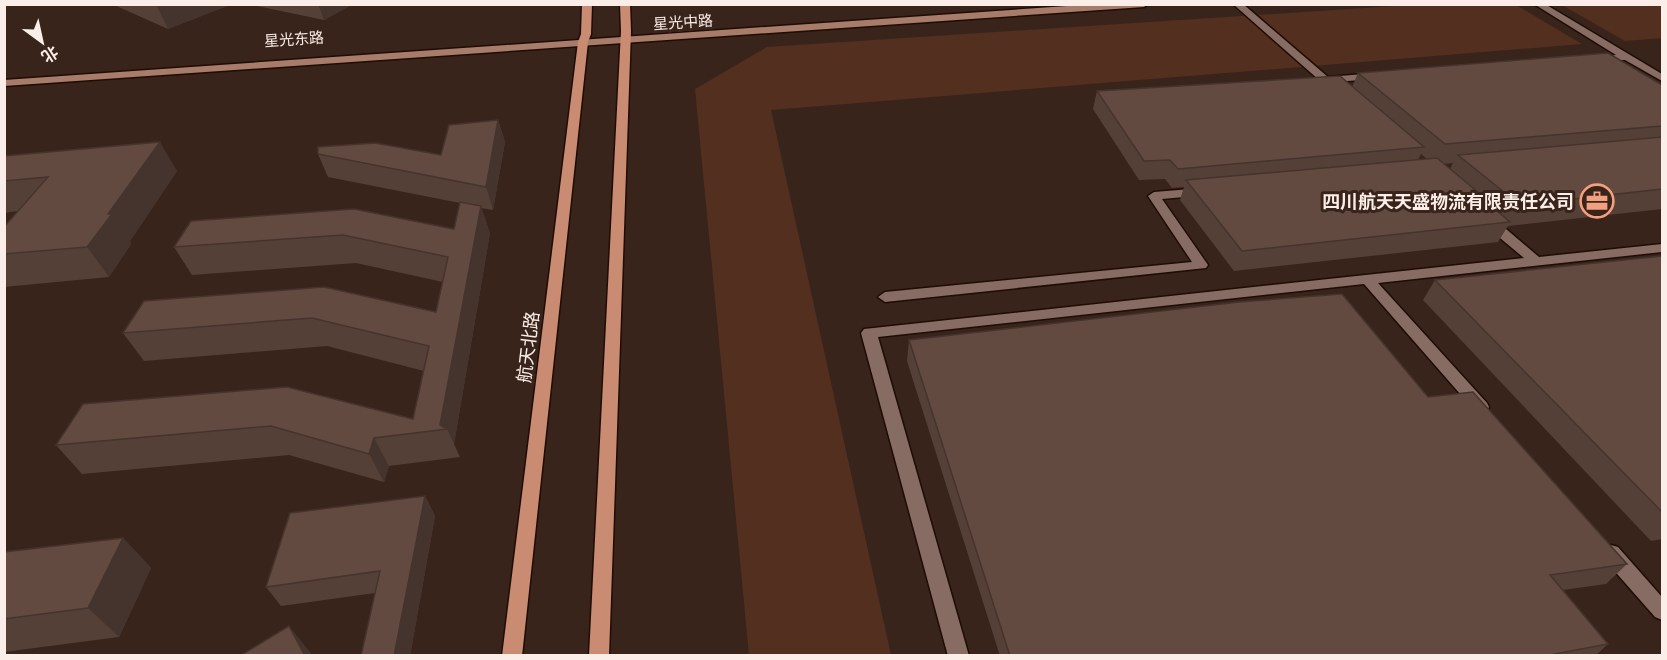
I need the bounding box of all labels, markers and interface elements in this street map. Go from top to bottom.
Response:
street label: 星光中路 [652,10,714,34]
north arrow [12,12,72,72]
street label: 星光东路 [263,27,325,51]
text: 北 [38,42,62,67]
office icon: 四川航天天盛物流有限责任公司 [1579,183,1615,219]
place label: 四川航天天盛物流有限责任公司 [1322,190,1574,213]
street label: 航天北路 [512,310,544,384]

